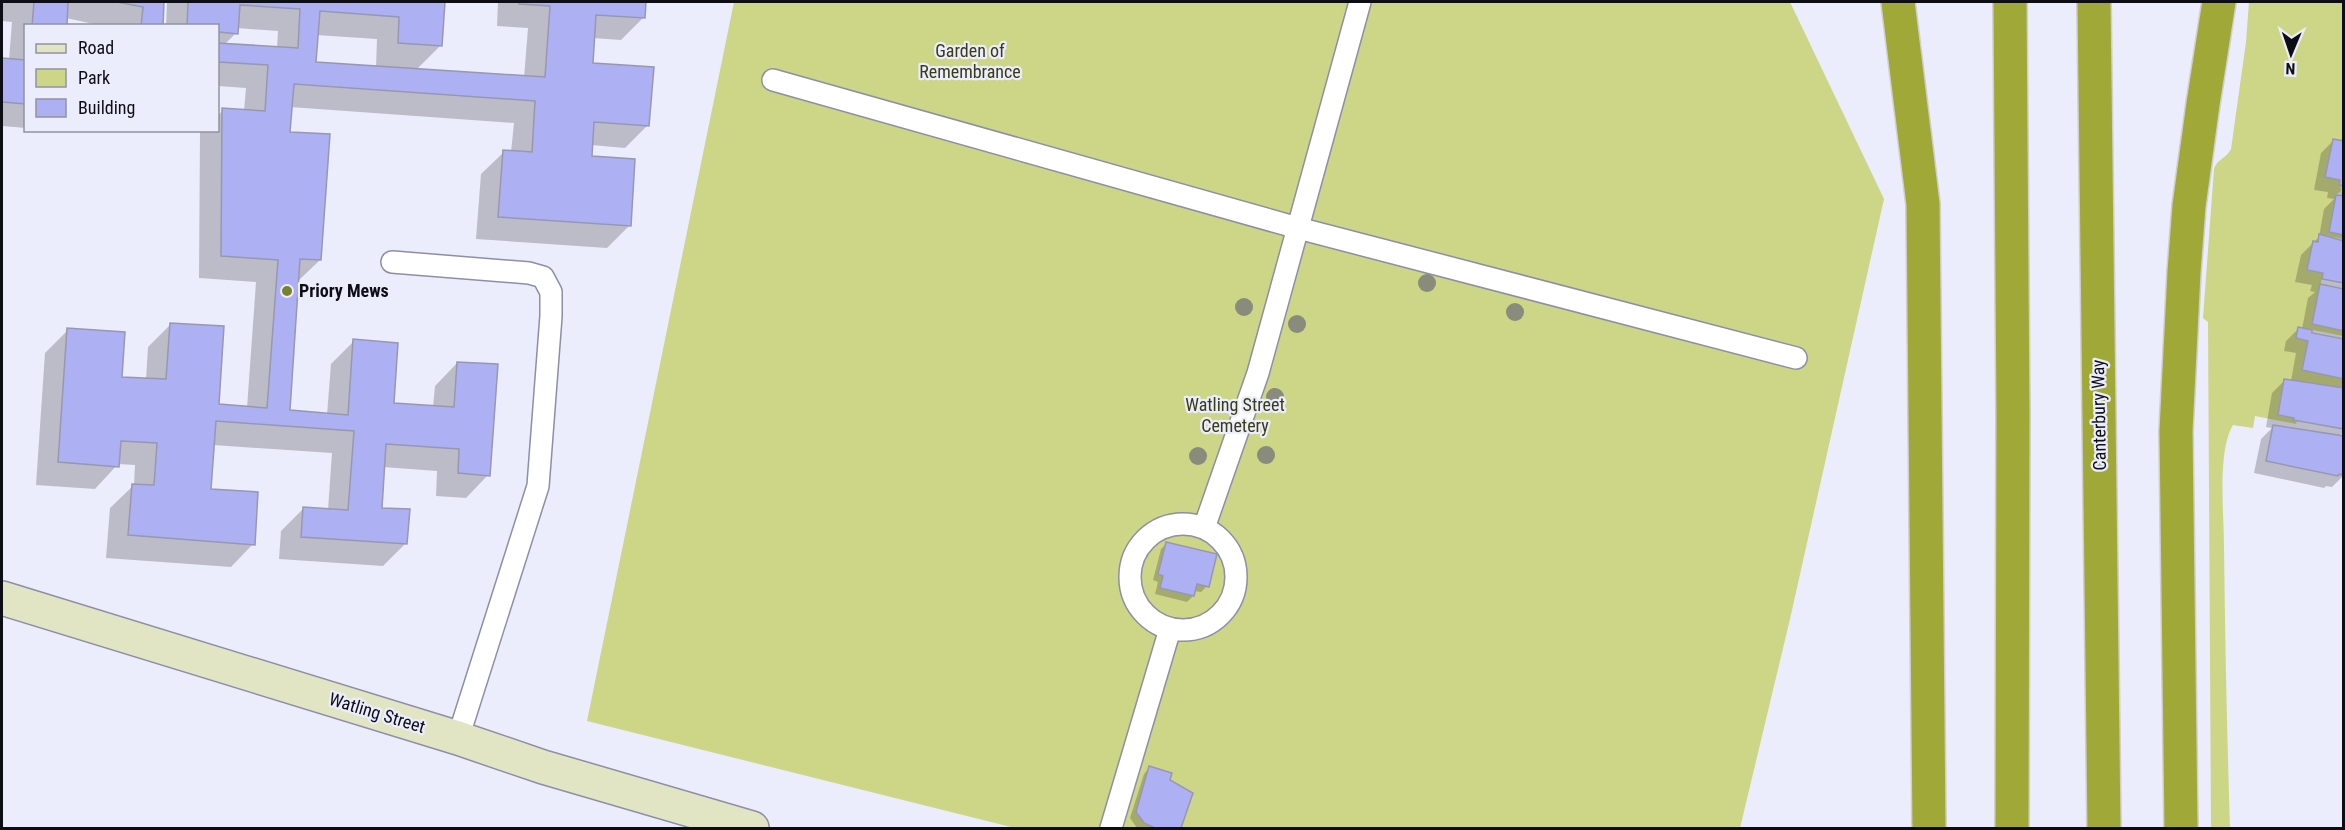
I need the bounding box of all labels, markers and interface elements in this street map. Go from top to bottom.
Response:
legend [24,24,219,132]
north arrow [2261,24,2321,84]
text: Road [78,37,114,58]
park label: Garden of Remembrance [919,40,1021,82]
text: N [2285,59,2296,78]
text: Park [78,67,110,88]
text: Building [78,97,135,118]
place label: Priory Mews [299,280,389,301]
marker: Priory Mews [280,284,294,298]
street label: Canterbury Way [2087,359,2110,471]
park label: Watling Street Cemetery [1185,394,1285,436]
street label: Watling Street [326,688,428,737]

